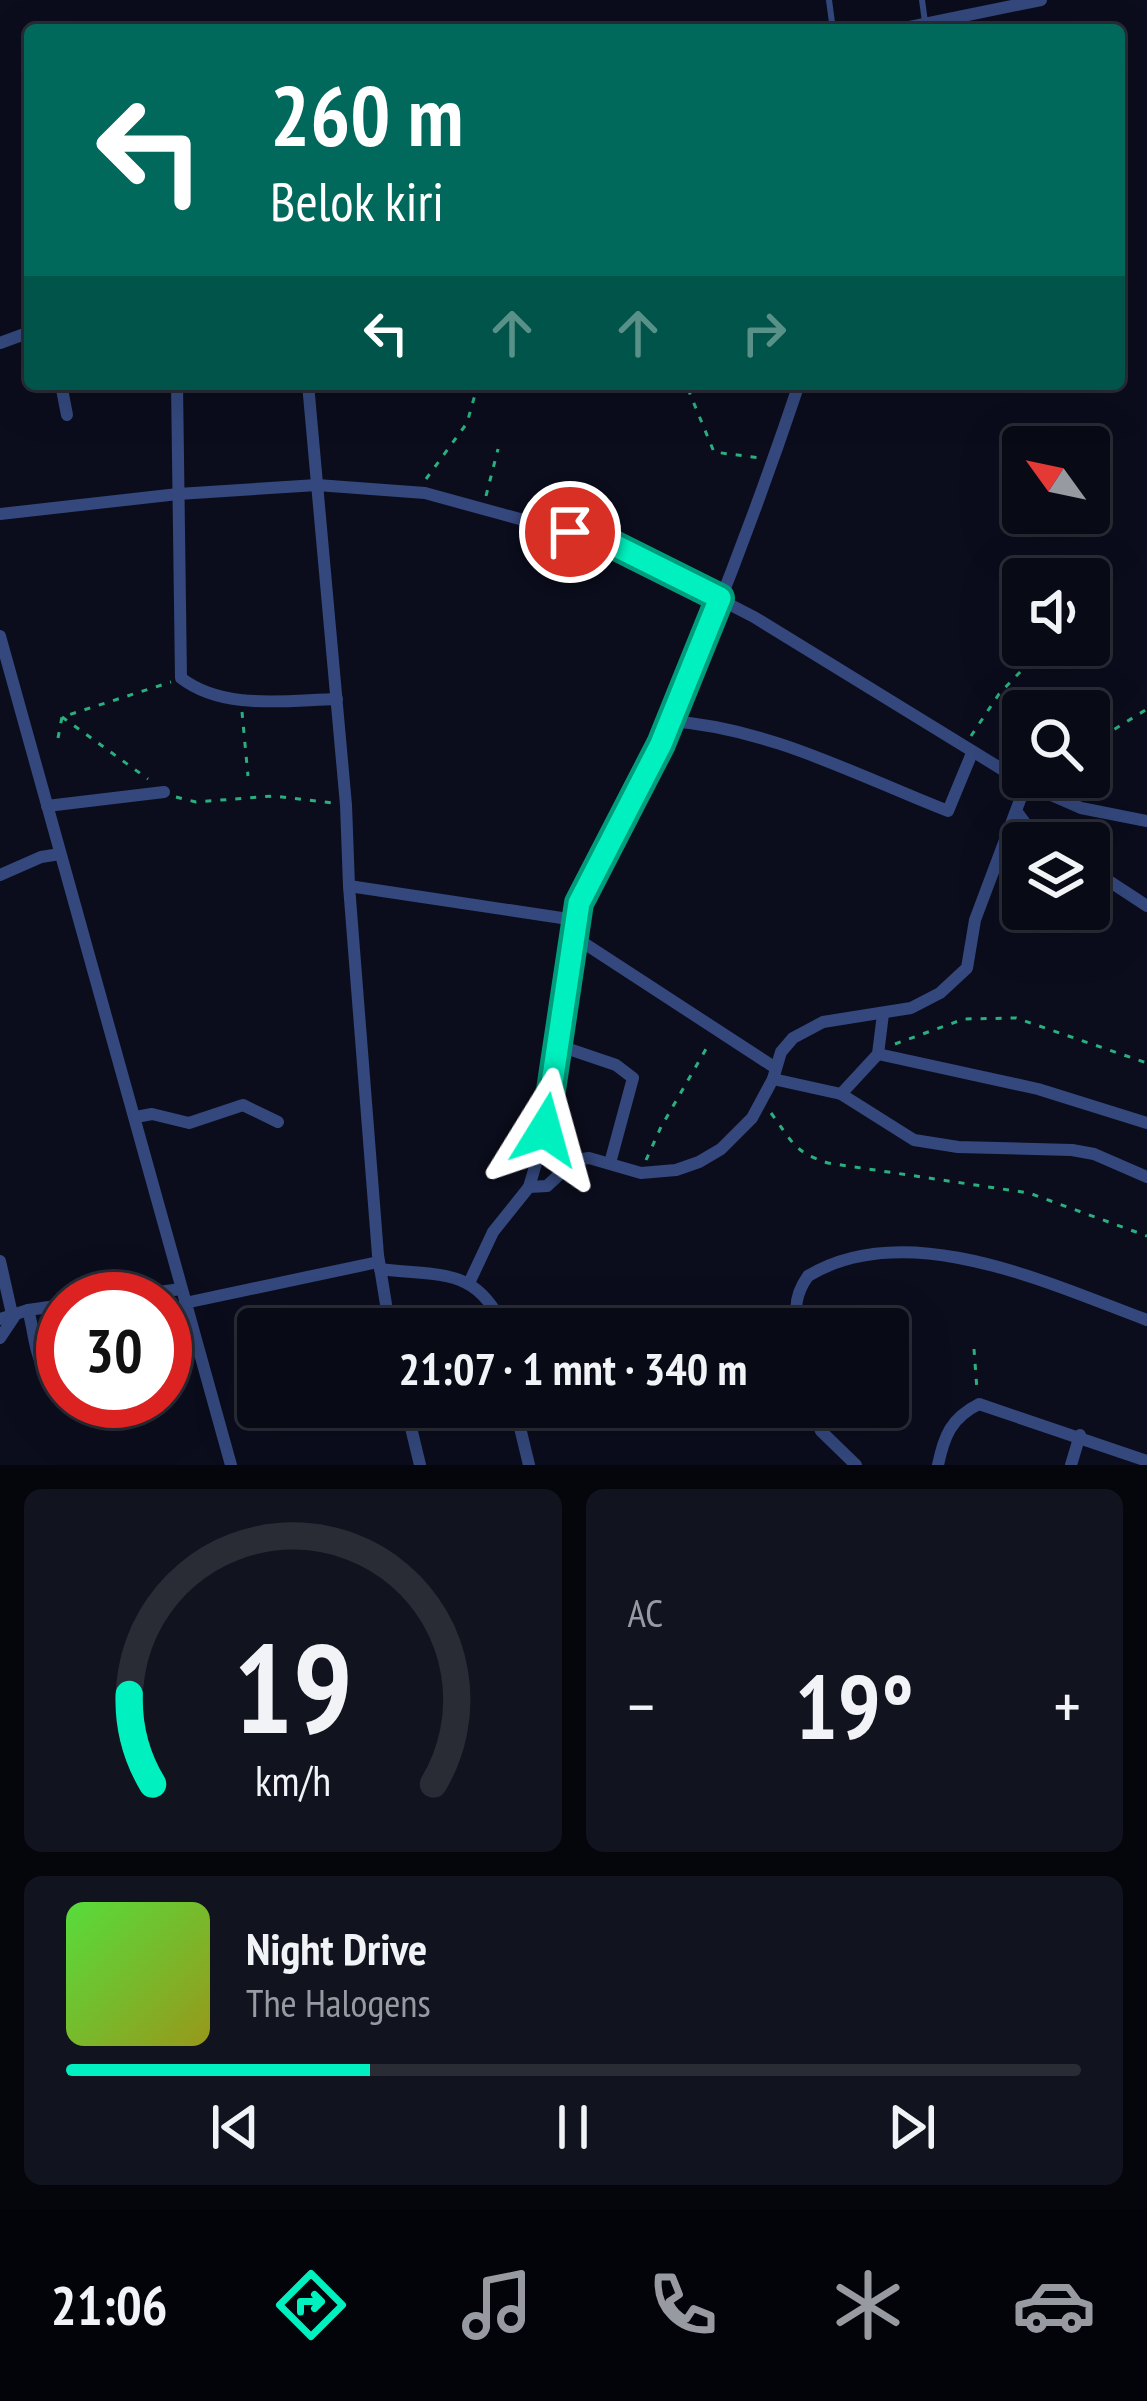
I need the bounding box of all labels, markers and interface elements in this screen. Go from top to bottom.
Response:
text: 260 m [270,60,463,169]
icon: left [72,72,228,228]
text: Belok kiri [270,166,444,236]
icon: left [353,300,419,366]
icon: ahead [479,300,545,366]
icon: ahead [605,300,671,366]
icon: right [731,300,797,366]
north arrow [1002,426,1110,534]
map controls [1002,426,1110,930]
pin [519,481,621,583]
icon: arrive [537,499,603,565]
button: sound [1002,558,1110,666]
button: search [1002,690,1110,798]
button: layers [1002,822,1110,930]
position arrow [482,1067,608,1193]
speed limit sign: 30 [36,1272,192,1428]
text: 21:07 · 1 mnt · 340 m [399,1339,747,1397]
text: AC [628,1587,663,1638]
text: 19 [233,1606,352,1767]
text: 19° [795,1647,914,1764]
text: − [628,1663,655,1748]
text: + [1054,1663,1081,1748]
text: km/h [255,1751,331,1807]
text: Night Drive [246,1919,427,1977]
text: The Halogens [246,1977,431,2028]
icon: previous [202,2094,268,2160]
icon: pause [540,2094,606,2160]
icon: next [879,2094,945,2160]
icon: directions [269,2263,353,2347]
icon: music [455,2263,539,2347]
icon: phone [641,2263,725,2347]
icon: climate [826,2263,910,2347]
icon: car [1012,2263,1096,2347]
text: 21:06 [51,2270,168,2340]

